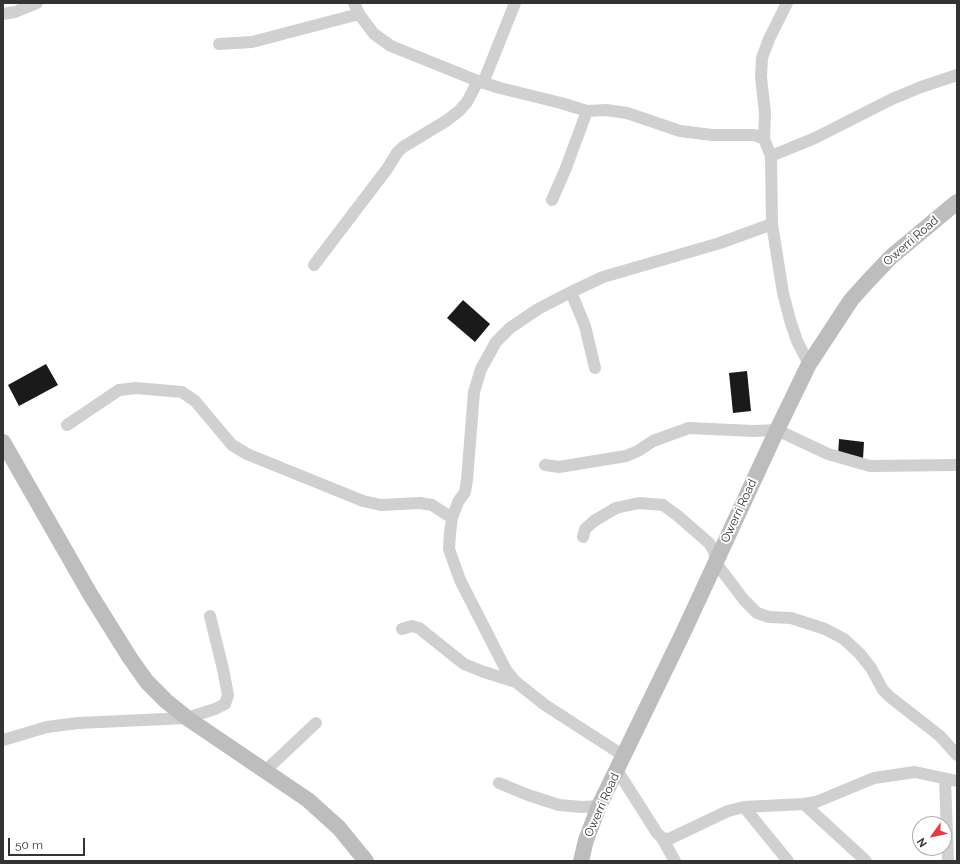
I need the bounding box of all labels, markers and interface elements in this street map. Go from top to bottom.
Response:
street label: Owerri Road [880,213,942,269]
street label: Owerri Road [718,477,760,545]
street label: Owerri Road [581,771,623,839]
north arrow [912,816,952,856]
scale bar [10,830,87,856]
text: N [915,835,930,849]
text: 50 m [15,838,43,852]

